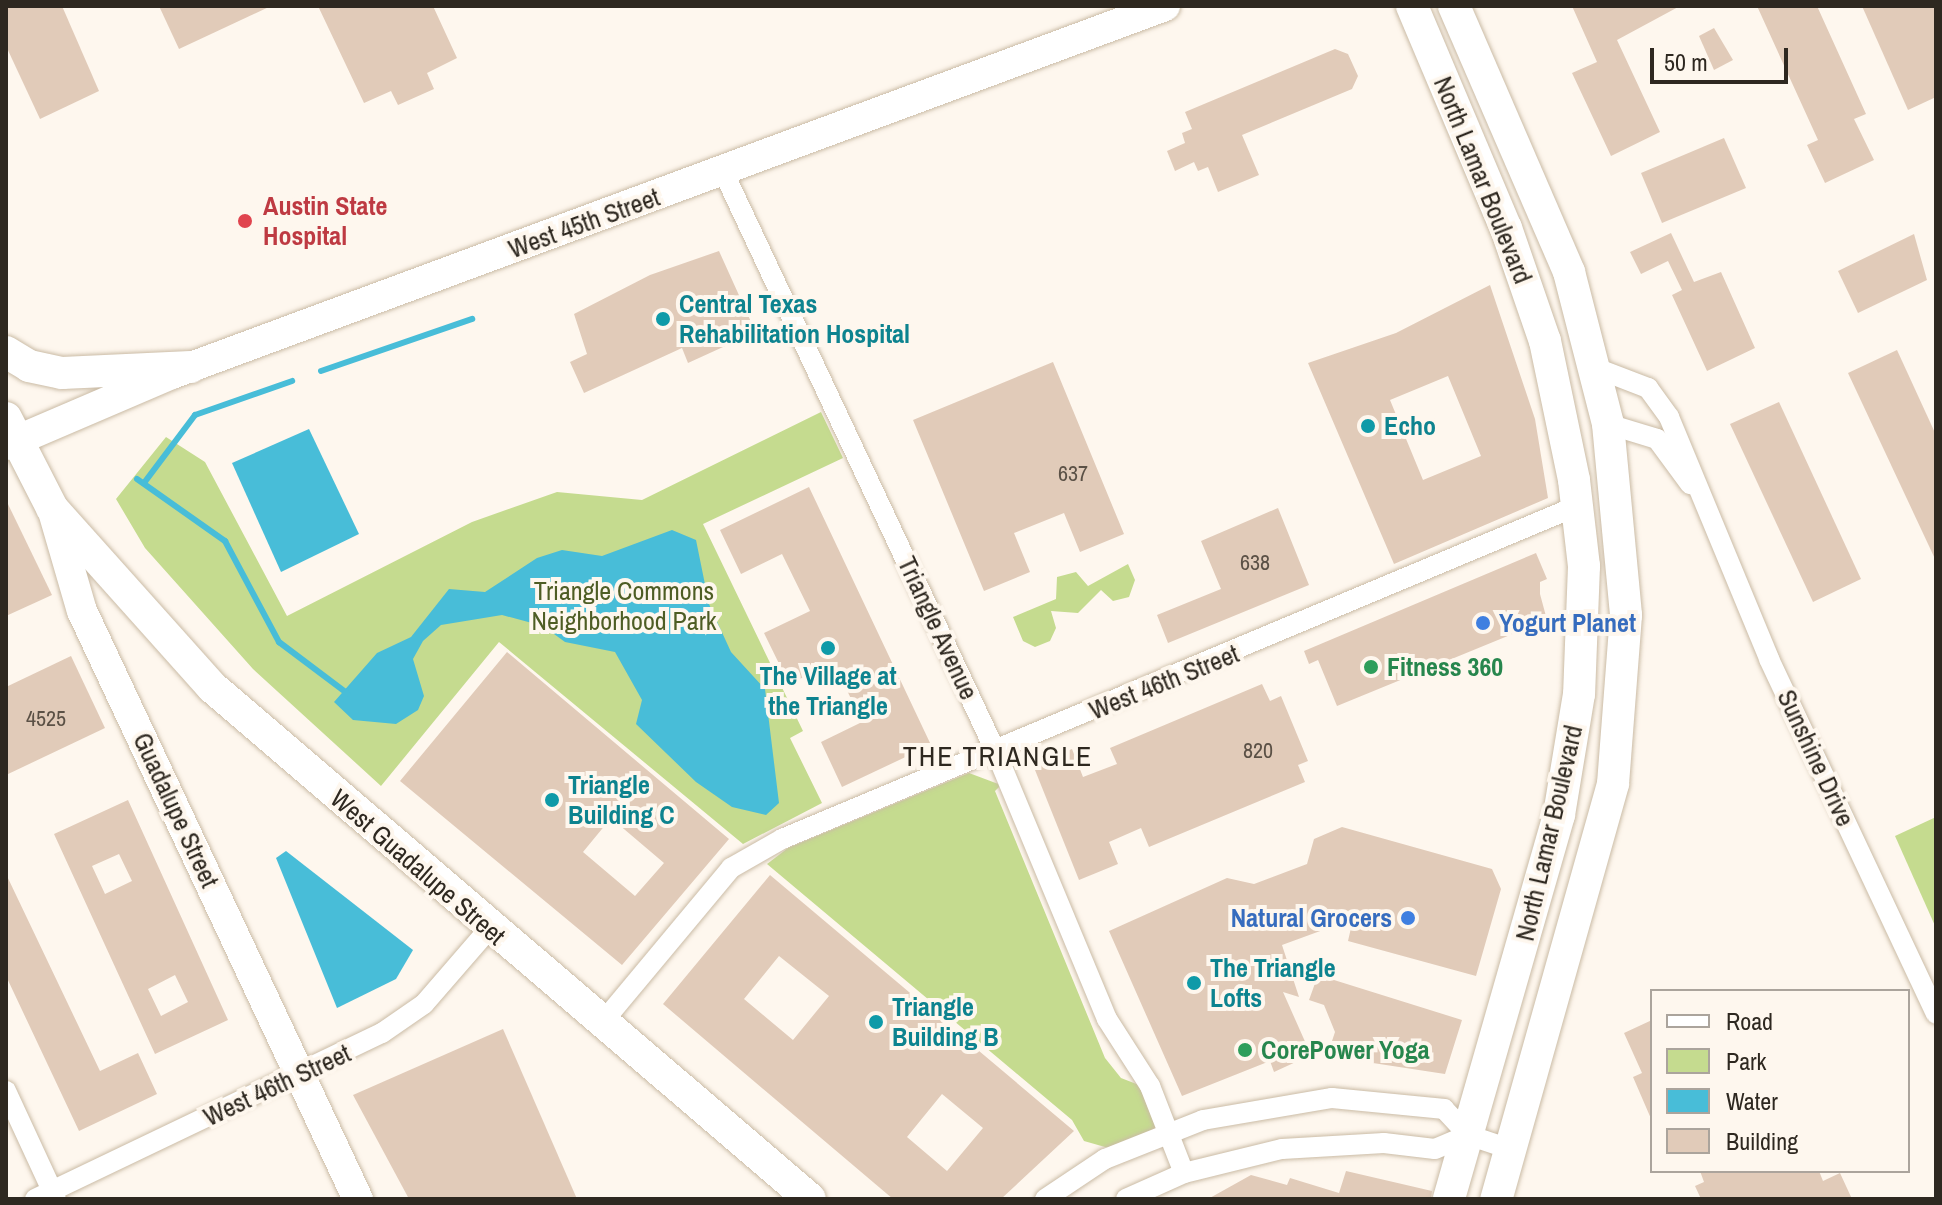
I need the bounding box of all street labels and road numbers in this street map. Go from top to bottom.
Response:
street label: North Lamar Boulevard [1427,72,1539,288]
street label: West 45th Street [504,181,664,265]
street label: Triangle Avenue [891,551,985,705]
street label: West 46th Street [1085,638,1243,726]
street label: Sunshine Drive [1771,685,1861,831]
street label: North Lamar Boulevard [1509,722,1589,944]
street label: Guadalupe Street [127,728,225,892]
street label: West Guadalupe Street [324,783,512,951]
street label: West 46th Street [199,1037,355,1133]

